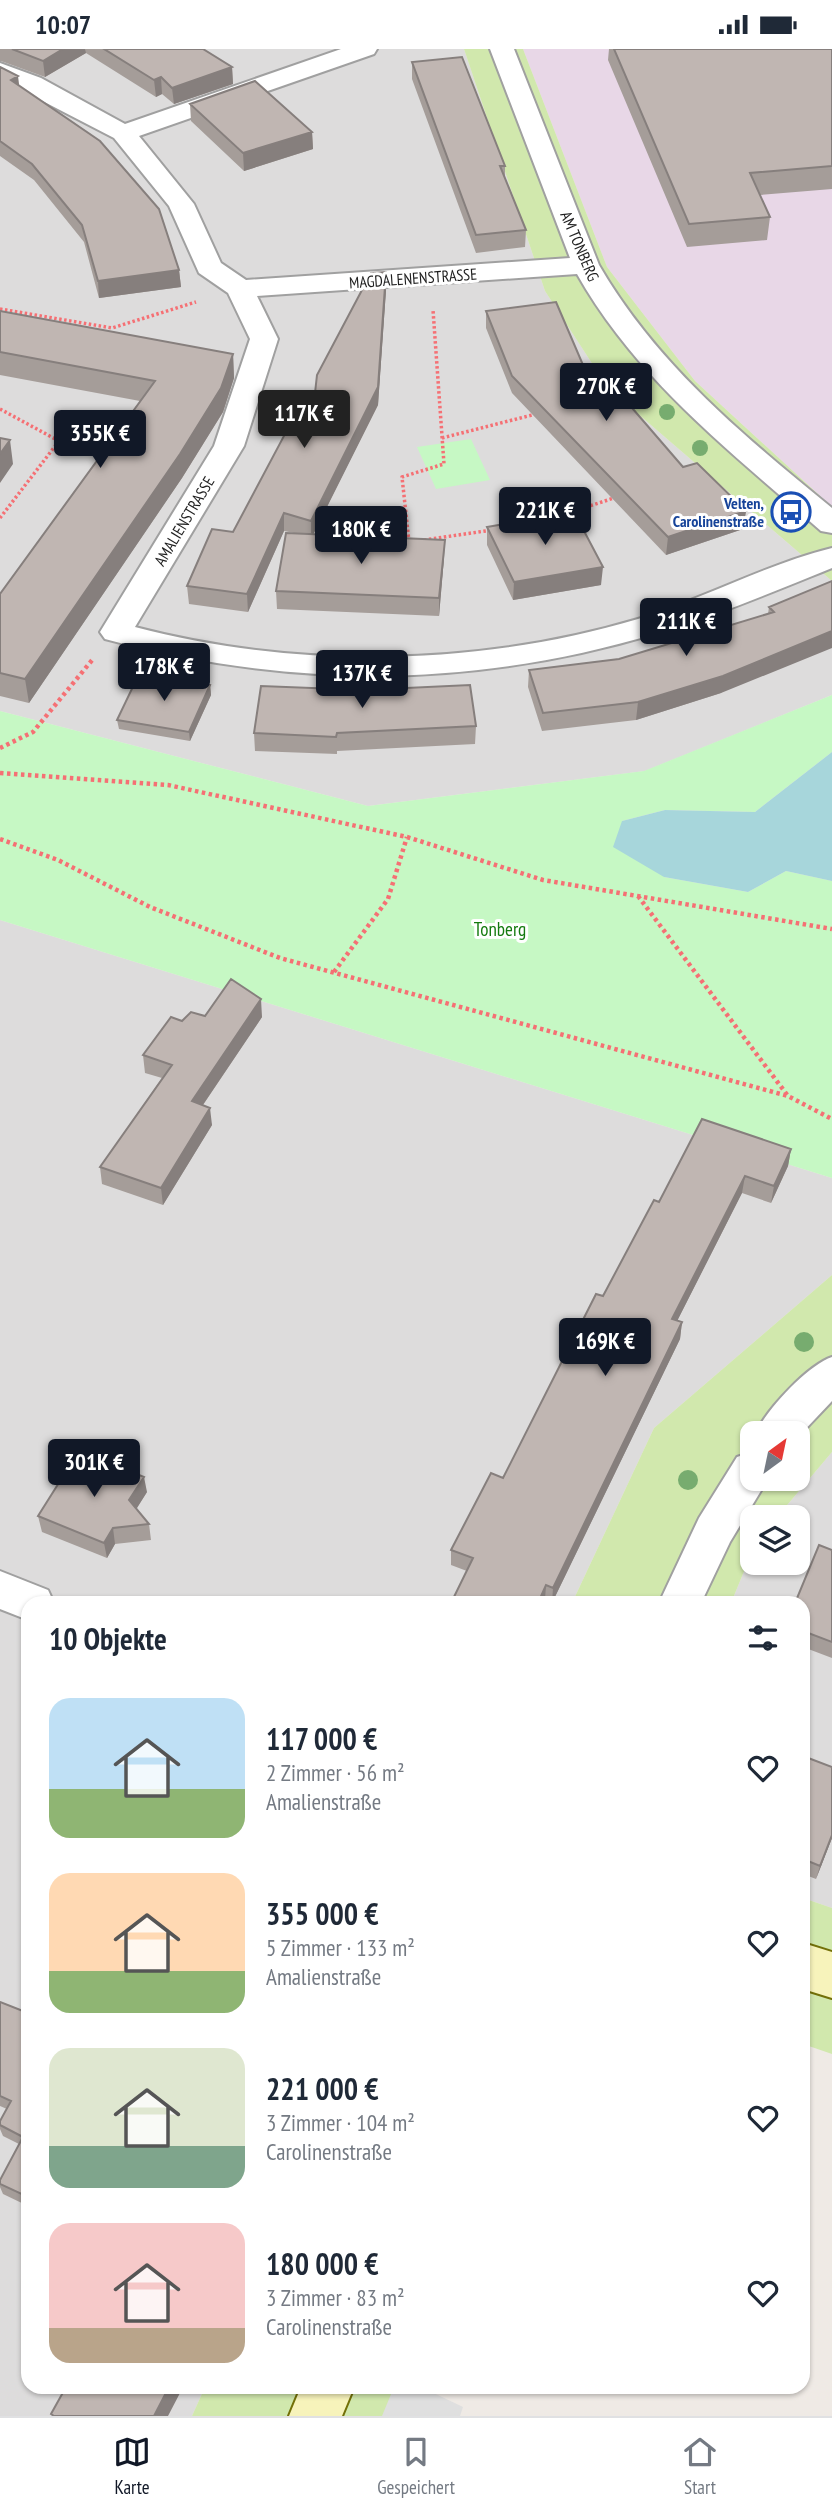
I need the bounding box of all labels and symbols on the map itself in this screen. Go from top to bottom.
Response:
street label: AM TONBERG [556,208,604,284]
street label: MAGDALENENSTRASSE [348,264,478,292]
pin: 270K € [549,363,663,423]
pin: 117K € [247,391,361,450]
pin: 355K € [43,411,157,470]
street label: AMALIENSTRASSE [150,473,219,569]
pin: 221K € [488,487,602,547]
bus stop icon: Velten, Carolinenstraße [770,491,812,533]
place label: Velten, Carolinenstraße [673,493,764,531]
pin: 180K € [304,507,418,566]
pin: 211K € [629,599,743,658]
pin: 178K € [107,643,221,703]
pin: 137K € [305,651,419,710]
park label: Tonberg [474,917,526,941]
pin: 169K € [548,1319,662,1378]
north arrow [740,1421,810,1491]
pin: 301K € [37,1439,151,1499]

